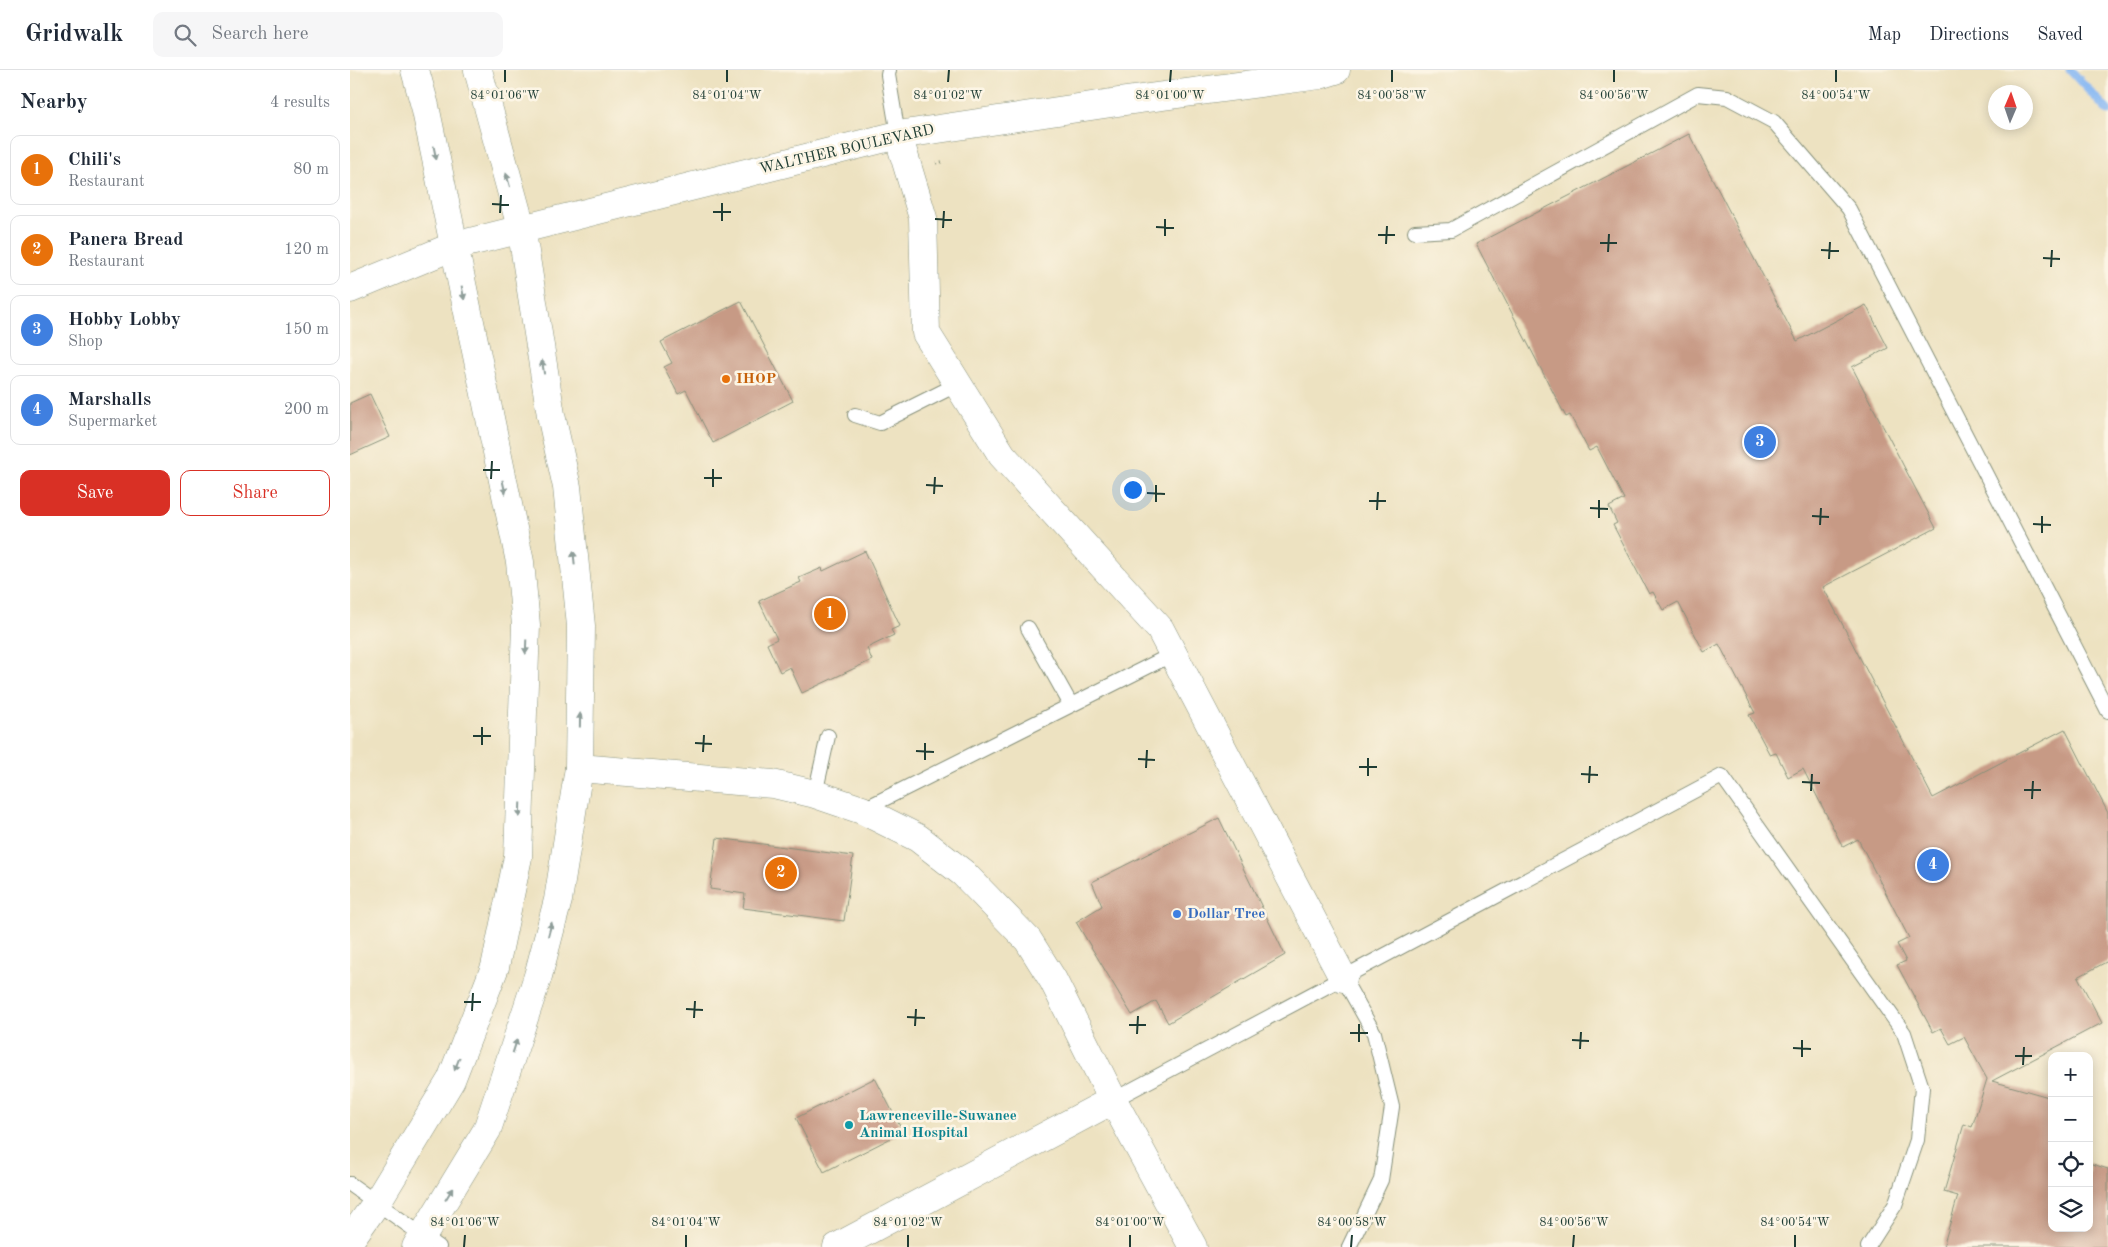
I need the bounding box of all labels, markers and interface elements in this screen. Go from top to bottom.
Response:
search box [153,12,503,57]
icon: search [171,21,199,49]
text: Gridwalk [25,23,123,47]
text: Search here [211,25,309,44]
text: Map [1868,26,1901,44]
text: Directions [1929,26,2009,44]
text: Saved [2037,26,2083,44]
north arrow [1988,85,2033,130]
text: 84°00'58"W [1357,89,1427,102]
text: 84°00'56"W [1579,89,1649,102]
text: 84°00'54"W [1801,89,1871,102]
text: 84°01'06"W [470,90,540,102]
text: 84°01'04"W [692,90,762,102]
text: 84°01'02"W [913,90,983,102]
text: 84°01'00"W [1135,90,1205,102]
text: Nearby [20,92,88,113]
text: 4 results [270,95,330,111]
street label: WALTHER BOULEVARD [758,123,936,177]
one-way arrow [431,146,439,162]
text: Chili's [68,151,121,170]
text: 1 [32,162,42,178]
text: 80 m [293,162,329,178]
one-way arrow [504,173,512,188]
text: Restaurant [68,174,145,190]
text: Panera Bread [68,231,183,250]
text: 2 [32,242,42,258]
text: 120 m [284,242,329,258]
text: Restaurant [68,254,145,270]
one-way arrow [460,286,468,302]
text: Hobby Lobby [68,311,181,330]
text: 3 [32,322,42,338]
text: 150 m [284,322,329,338]
text: Shop [68,334,103,350]
one-way arrow [539,358,547,374]
place label: IHOP [736,372,776,387]
marker: IHOP [720,373,732,385]
text: Marshalls [68,391,151,410]
text: 4 [32,402,42,418]
text: 200 m [284,402,329,418]
text: Supermarket [68,414,157,430]
pin: 3 [1744,423,1776,461]
button: Save [20,470,170,516]
button: Share [180,470,330,516]
your location [1120,477,1146,503]
one-way arrow [500,479,508,494]
one-way arrow [570,549,578,565]
pin: 1 [814,595,846,633]
one-way arrow [521,639,529,655]
one-way arrow [576,711,584,727]
one-way arrow [516,802,524,818]
pin: 4 [1917,846,1949,884]
pin: 2 [765,854,797,892]
place label: Dollar Tree [1187,907,1265,922]
marker: Dollar Tree [1171,908,1183,920]
one-way arrow [547,921,555,936]
one-way arrow [511,1039,519,1054]
map controls [2048,1052,2093,1232]
button: + [2048,1052,2093,1097]
one-way arrow [453,1057,461,1072]
button: − [2048,1097,2093,1142]
place label: Lawrenceville-Suwanee Animal Hospital [859,1109,1017,1141]
marker: Lawrenceville-Suwanee Animal Hospital [843,1119,855,1131]
button: locate [2048,1142,2093,1187]
button: layers [2048,1187,2093,1232]
one-way arrow [444,1188,453,1201]
text: 84°00'58"W [1317,1216,1387,1229]
text: 84°00'56"W [1539,1216,1609,1229]
text: 84°00'54"W [1760,1216,1830,1229]
text: 84°01'06"W [430,1217,500,1229]
text: 84°01'04"W [651,1217,721,1229]
text: 84°01'02"W [873,1217,943,1229]
text: 84°01'00"W [1095,1217,1165,1229]

